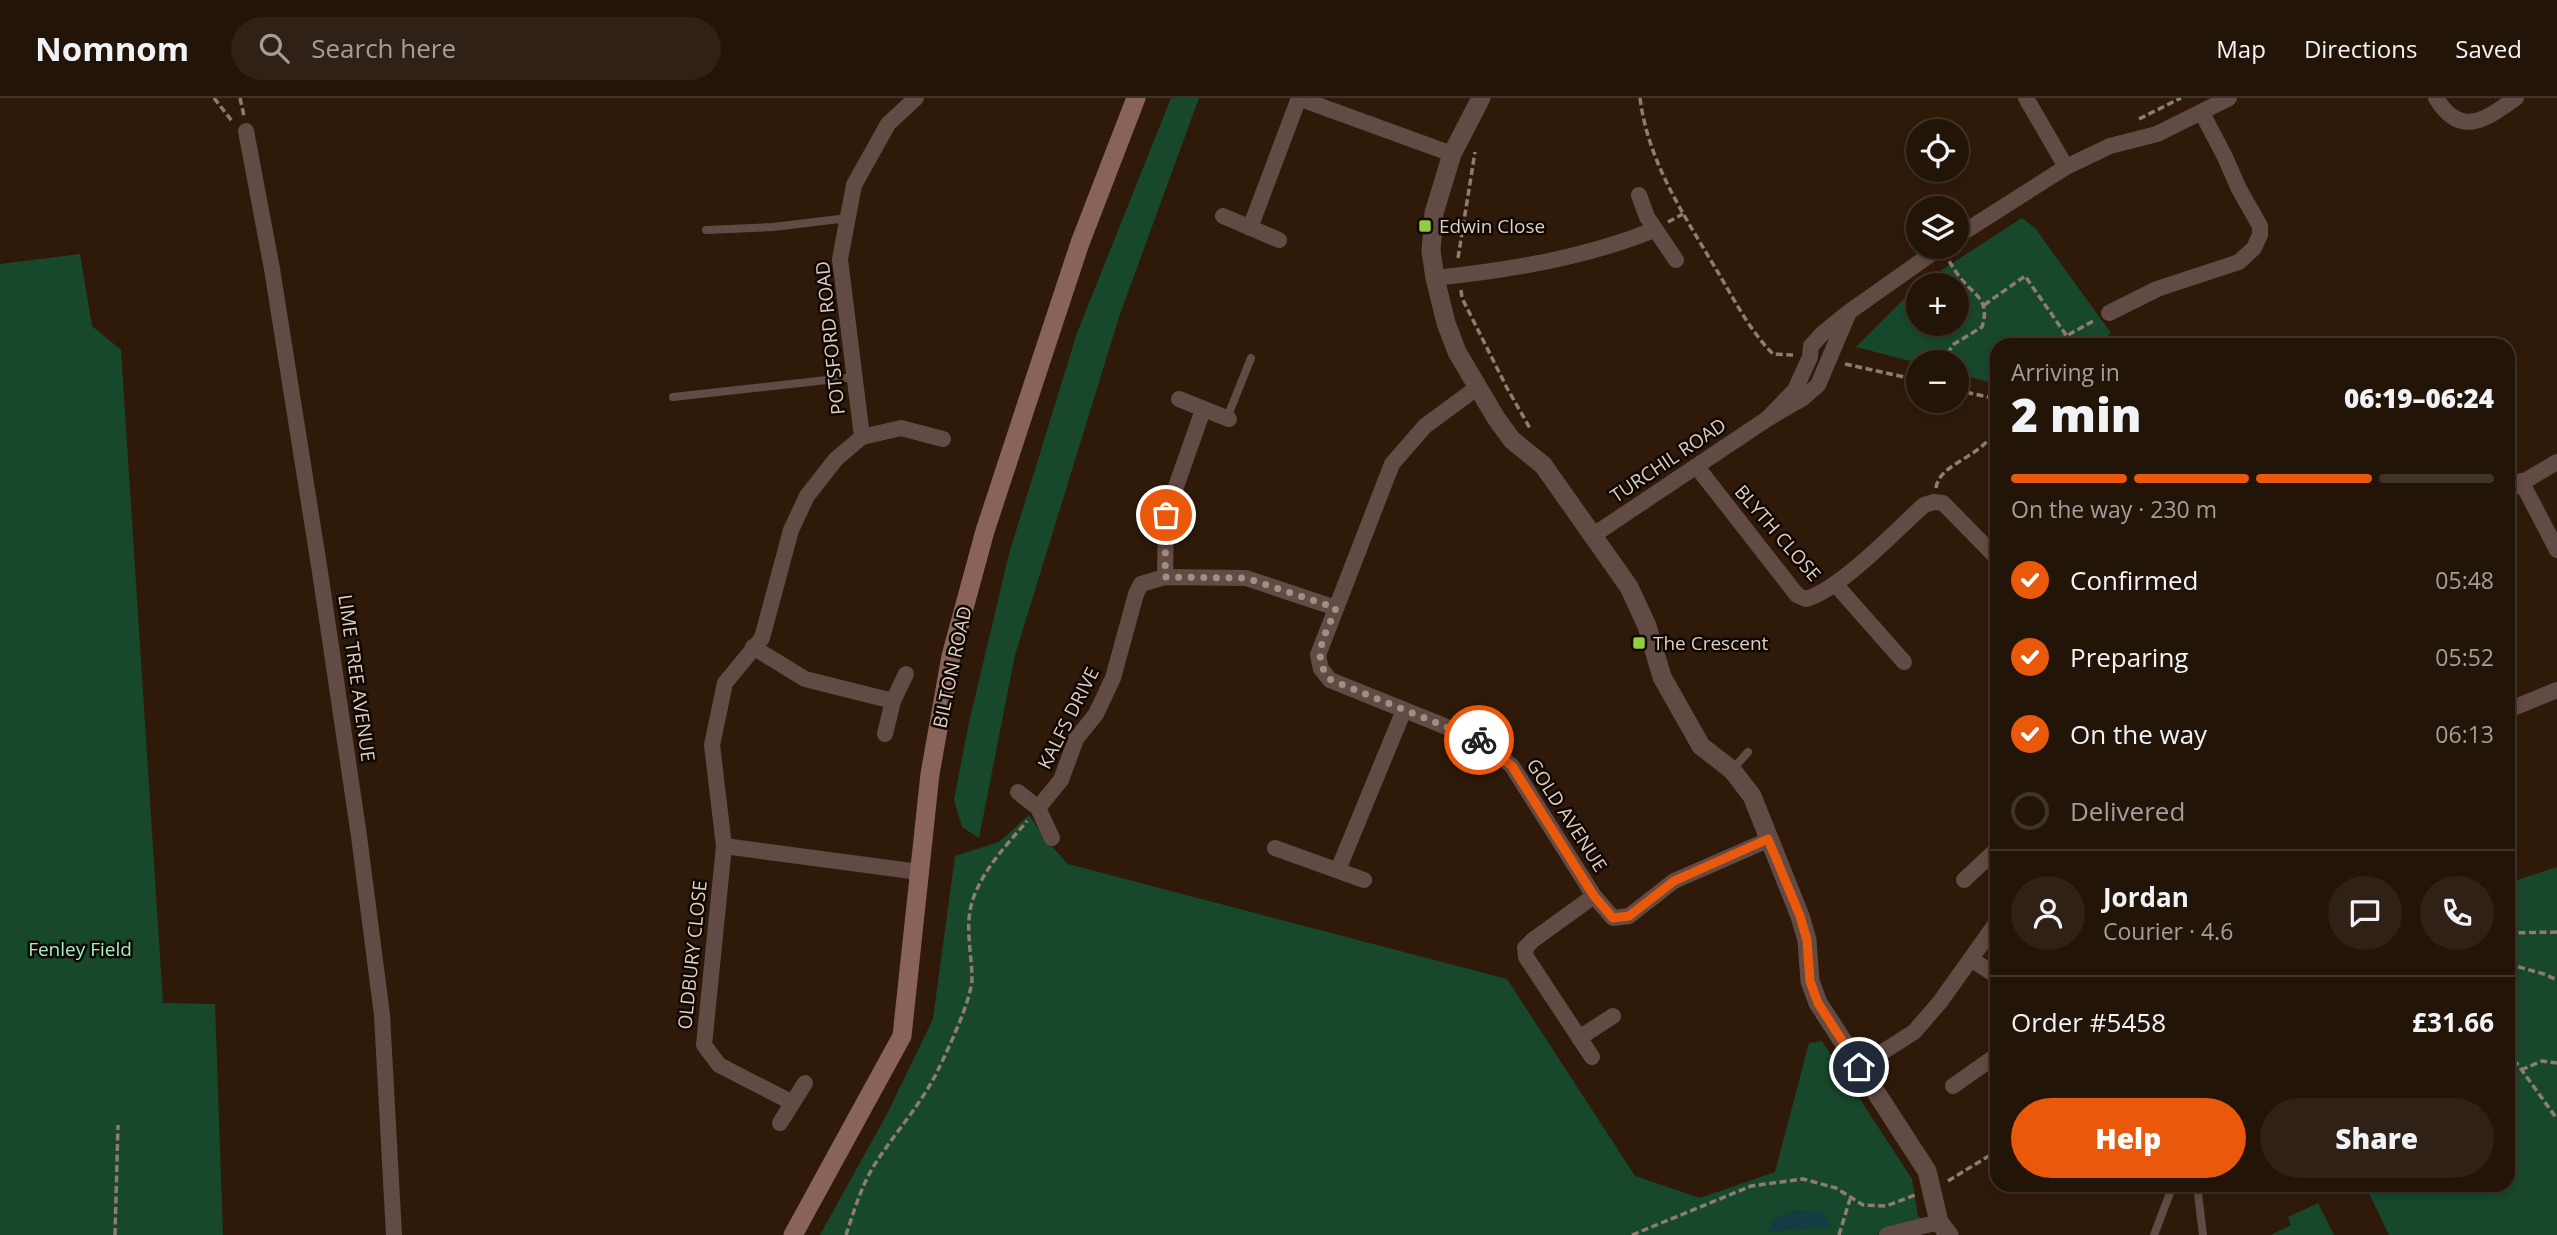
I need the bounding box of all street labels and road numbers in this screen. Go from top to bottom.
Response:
street label: POTSFORD ROAD [809,260,851,416]
street label: TURCHIL ROAD [1605,412,1731,508]
street label: BLYTH CLOSE [1729,479,1827,587]
street label: LIME TREE AVENUE [332,593,382,763]
street label: BILTON ROAD [926,604,978,730]
street label: KALFS DRIVE [1031,662,1105,774]
street label: GOLD AVENUE [1521,753,1613,877]
street label: OLDBURY CLOSE [671,879,713,1031]

